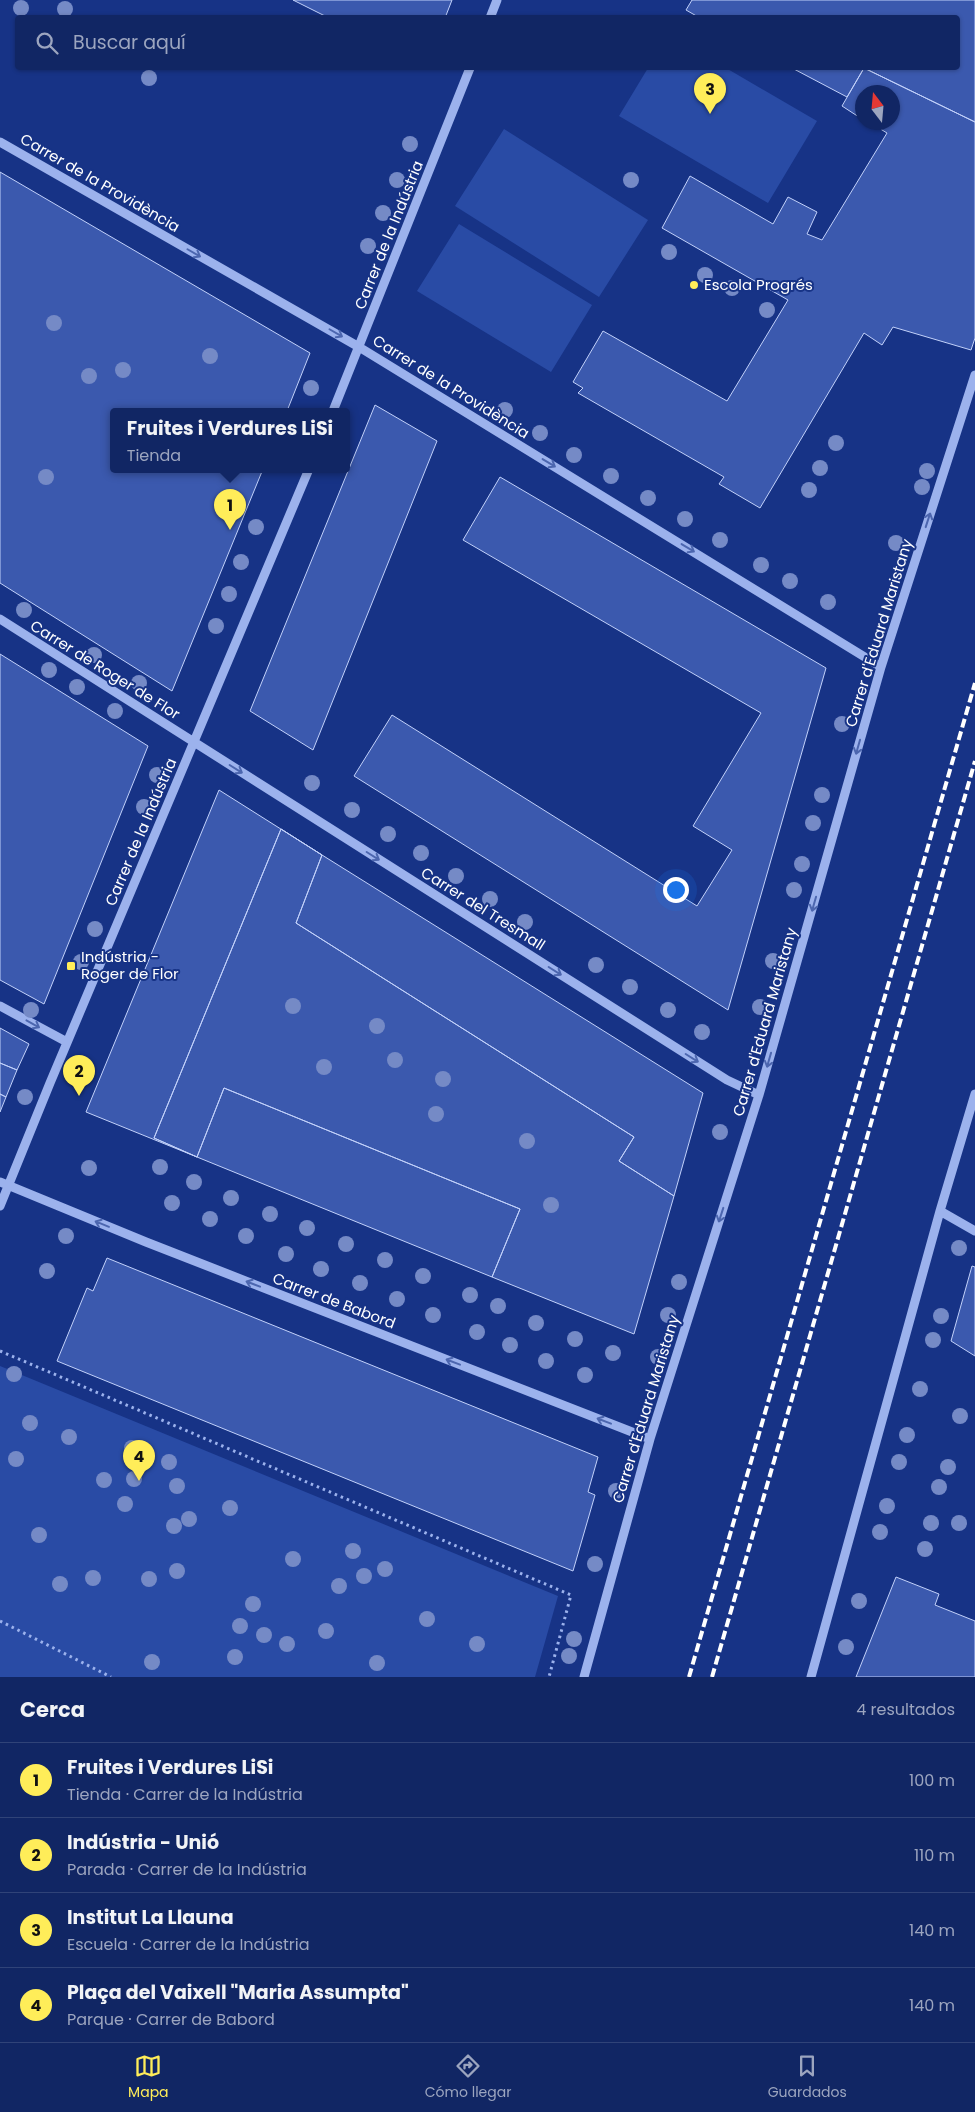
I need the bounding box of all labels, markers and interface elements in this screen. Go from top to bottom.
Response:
search box [15,15,960,70]
icon: search [33,29,61,57]
text: Buscar aquí [73,29,186,56]
pin: 3 [694,73,726,114]
north arrow [855,85,900,130]
street label: Carrer de la Providència [17,128,184,237]
street label: Carrer de la Indústria [349,157,428,312]
one-way arrow [187,248,201,258]
place label: Escola Progrés [704,274,813,295]
marker: Escola Progrés [688,279,700,291]
one-way arrow [328,329,342,339]
street label: Carrer de la Providència [369,330,534,443]
popup [110,408,350,473]
text: Fruites i Verdures LiSi [127,415,333,442]
text: Tienda [127,444,181,467]
one-way arrow [542,459,556,469]
pin: 1 [214,489,246,530]
one-way arrow [924,513,933,529]
street label: Carrer d'Eduard Maristany [840,536,917,729]
one-way arrow [680,544,694,554]
street label: Carrer de Roger de Flor [26,615,184,725]
one-way arrow [853,739,862,755]
street label: Carrer de la Indústria [100,755,181,909]
one-way arrow [228,764,242,774]
one-way arrow [365,851,379,861]
street label: Carrer del Tresmall [417,862,549,955]
your location [663,877,689,903]
one-way arrow [808,895,818,911]
street label: Carrer d'Eduard Maristany [727,924,802,1119]
place label: Indústria - Roger de Flor [81,946,179,984]
marker: Indústria - Roger de Flor [65,960,77,972]
one-way arrow [547,966,561,976]
one-way arrow [26,1019,41,1029]
one-way arrow [764,1051,774,1067]
one-way arrow [684,1053,698,1063]
pin: 2 [63,1055,95,1096]
one-way arrow [716,1207,725,1222]
one-way arrow [95,1218,110,1228]
street label: Carrer de Babord [270,1267,399,1334]
one-way arrow [246,1278,261,1288]
street label: Carrer d'Eduard Maristany [607,1312,684,1505]
one-way arrow [446,1357,461,1366]
one-way arrow [597,1416,612,1425]
pin: 4 [123,1440,155,1481]
text: Cerca [20,1695,85,1724]
text: 4 resultados [856,1698,955,1721]
text: Fruites i Verdures LiSi [67,1754,273,1781]
text: 1 [33,1769,39,1792]
text: 100 m [909,1769,955,1792]
text: Tienda · Carrer de la Indústria [67,1783,303,1806]
text: Indústria - Unió [67,1829,219,1856]
text: 2 [31,1844,41,1867]
text: 110 m [914,1844,955,1867]
text: Parada · Carrer de la Indústria [67,1858,307,1881]
text: Institut La Llauna [67,1904,234,1931]
text: 3 [31,1919,41,1942]
text: 140 m [909,1919,955,1942]
text: Escuela · Carrer de la Indústria [67,1933,310,1956]
text: Plaça del Vaixell "Maria Assumpta" [67,1979,409,2006]
text: 4 [31,1994,41,2017]
text: 140 m [909,1994,955,2017]
text: Parque · Carrer de Babord [67,2008,275,2031]
tab: Mapa [128,2052,169,2103]
tab: Cómo llegar [425,2052,511,2103]
tab: Guardados [768,2052,847,2103]

